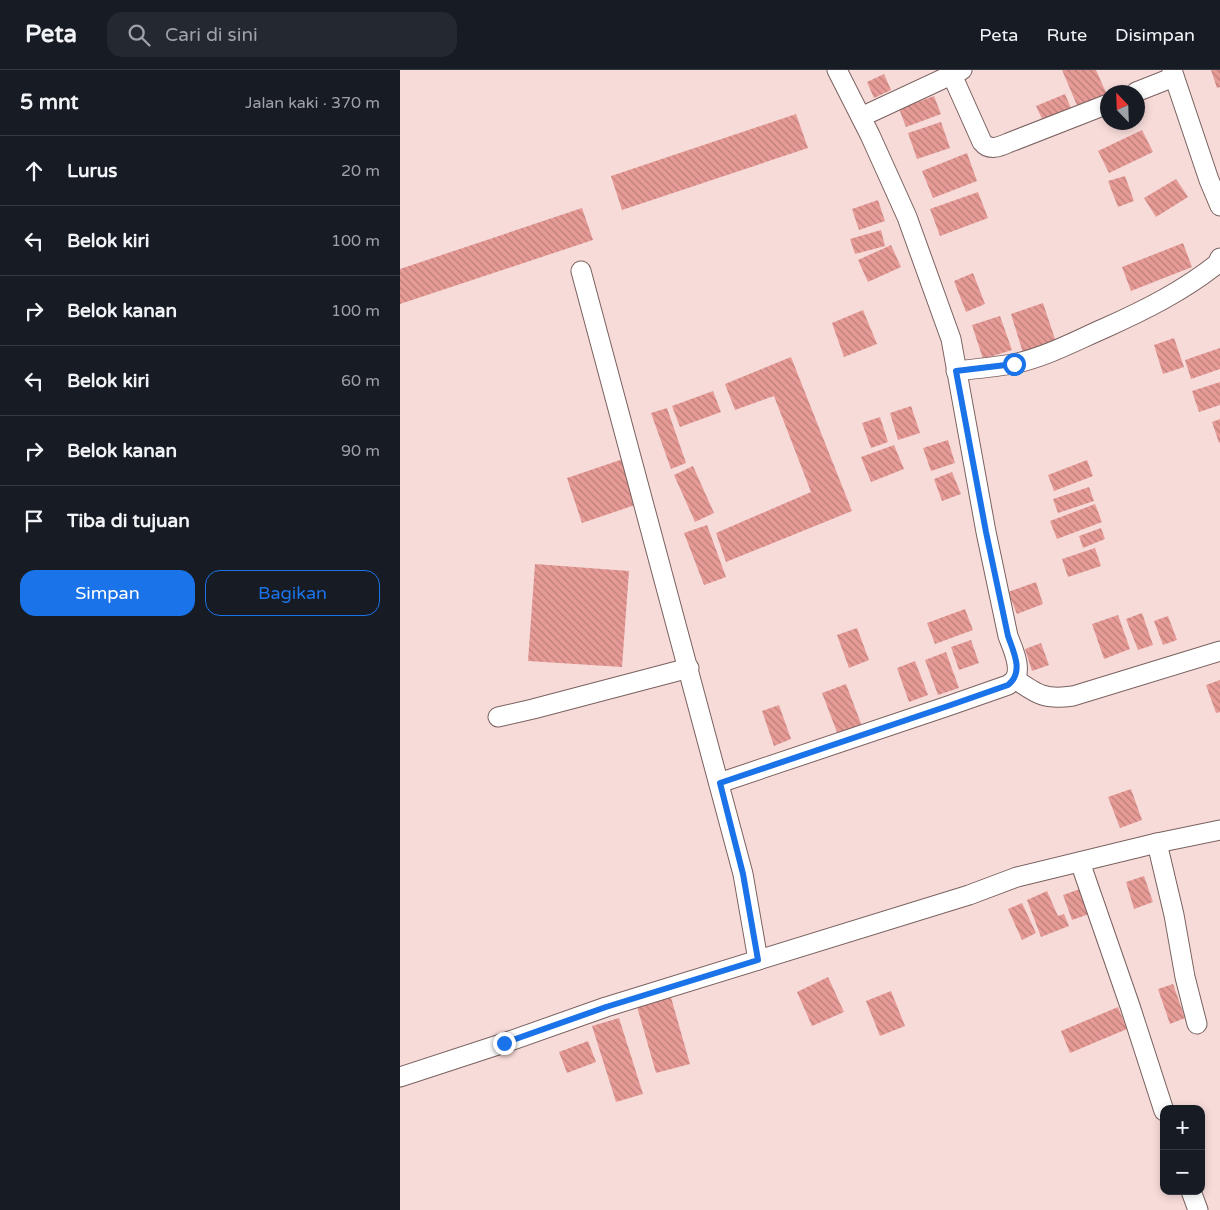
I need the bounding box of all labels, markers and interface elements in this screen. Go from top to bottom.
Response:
search box [107,12,457,57]
text: Peta [25,20,77,49]
icon: search [125,21,153,49]
text: Cari di sini [165,24,258,46]
text: Peta [979,24,1018,46]
text: Rute [1046,24,1087,46]
text: Disimpan [1115,24,1195,46]
north arrow [1100,85,1145,130]
text: 5 mnt [20,90,79,115]
text: Jalan kaki · 370 m [245,93,380,113]
icon: ahead [20,157,48,185]
text: Lurus [67,160,117,182]
text: 20 m [341,161,380,181]
icon: left [20,227,48,255]
text: Belok kiri [67,230,150,252]
text: 100 m [331,231,380,251]
icon: right [20,297,48,325]
text: Belok kanan [67,300,177,322]
text: 100 m [331,301,380,321]
route start [1003,353,1026,376]
icon: left [20,367,48,395]
text: Belok kiri [67,370,150,392]
text: 60 m [341,371,380,391]
icon: right [20,437,48,465]
text: Belok kanan [67,440,177,462]
text: 90 m [341,441,380,461]
icon: arrive [20,507,48,535]
text: Tiba di tujuan [67,510,190,532]
button: Simpan [20,570,195,616]
button: Bagikan [205,570,380,616]
route end [493,1032,516,1055]
map controls [1160,1105,1205,1195]
button: + [1160,1105,1205,1150]
button: − [1160,1150,1205,1195]

